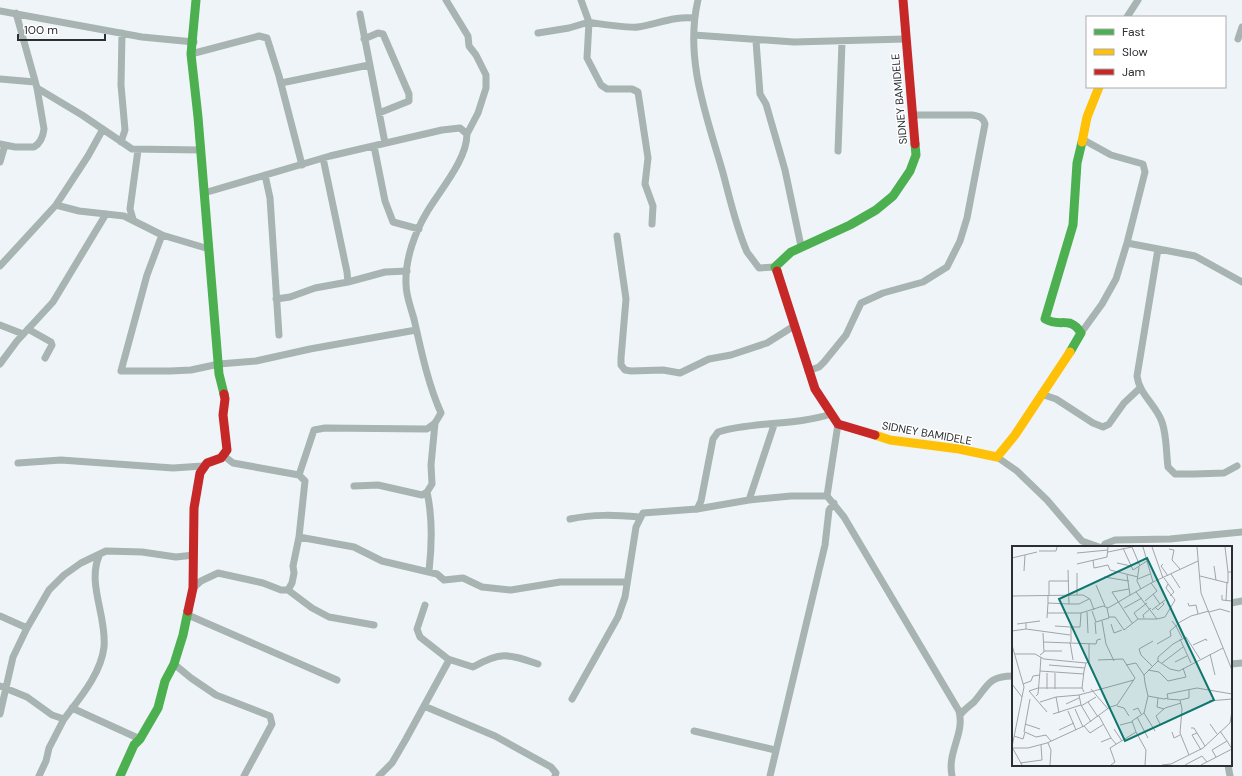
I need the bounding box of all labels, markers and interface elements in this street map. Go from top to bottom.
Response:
scale bar [18,16,105,42]
legend [1086,16,1226,88]
text: 100 m [24,22,58,38]
text: Fast [1122,24,1145,40]
text: Slow [1122,44,1148,60]
street label: SIDNEY BAMIDELE [888,53,910,145]
text: Jam [1122,64,1145,80]
street label: SIDNEY BAMIDELE [881,418,973,448]
inset map [1012,546,1232,766]

